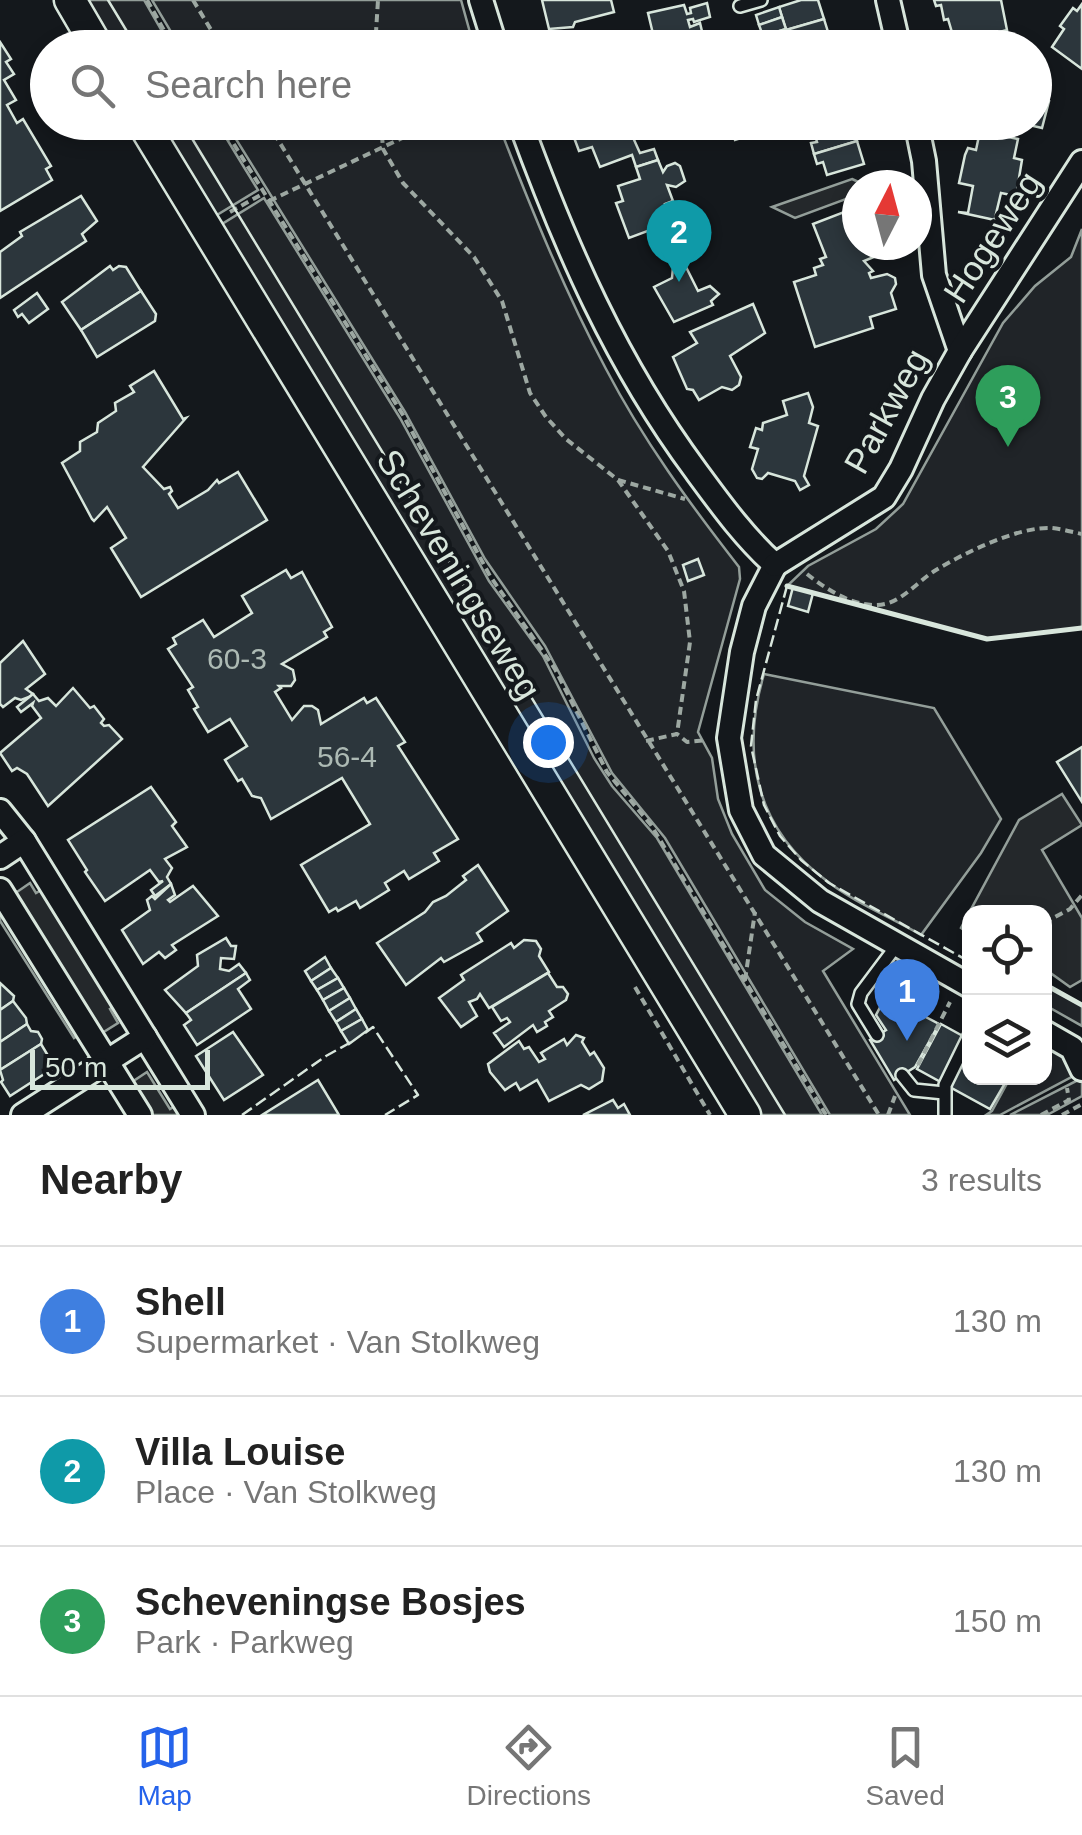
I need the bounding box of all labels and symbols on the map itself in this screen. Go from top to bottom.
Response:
street label: Hogeweg [935,164,1049,310]
north arrow [842,170,932,260]
pin: 2 [646,200,712,282]
street label: Parkweg [836,342,936,480]
pin: 3 [976,364,1040,447]
street label: Scheveningseweg [369,442,549,706]
house number: 60-3 [207,642,267,675]
your location [523,717,574,768]
house number: 56-4 [317,740,377,773]
pin: 1 [874,958,940,1041]
scale bar [30,1045,210,1090]

